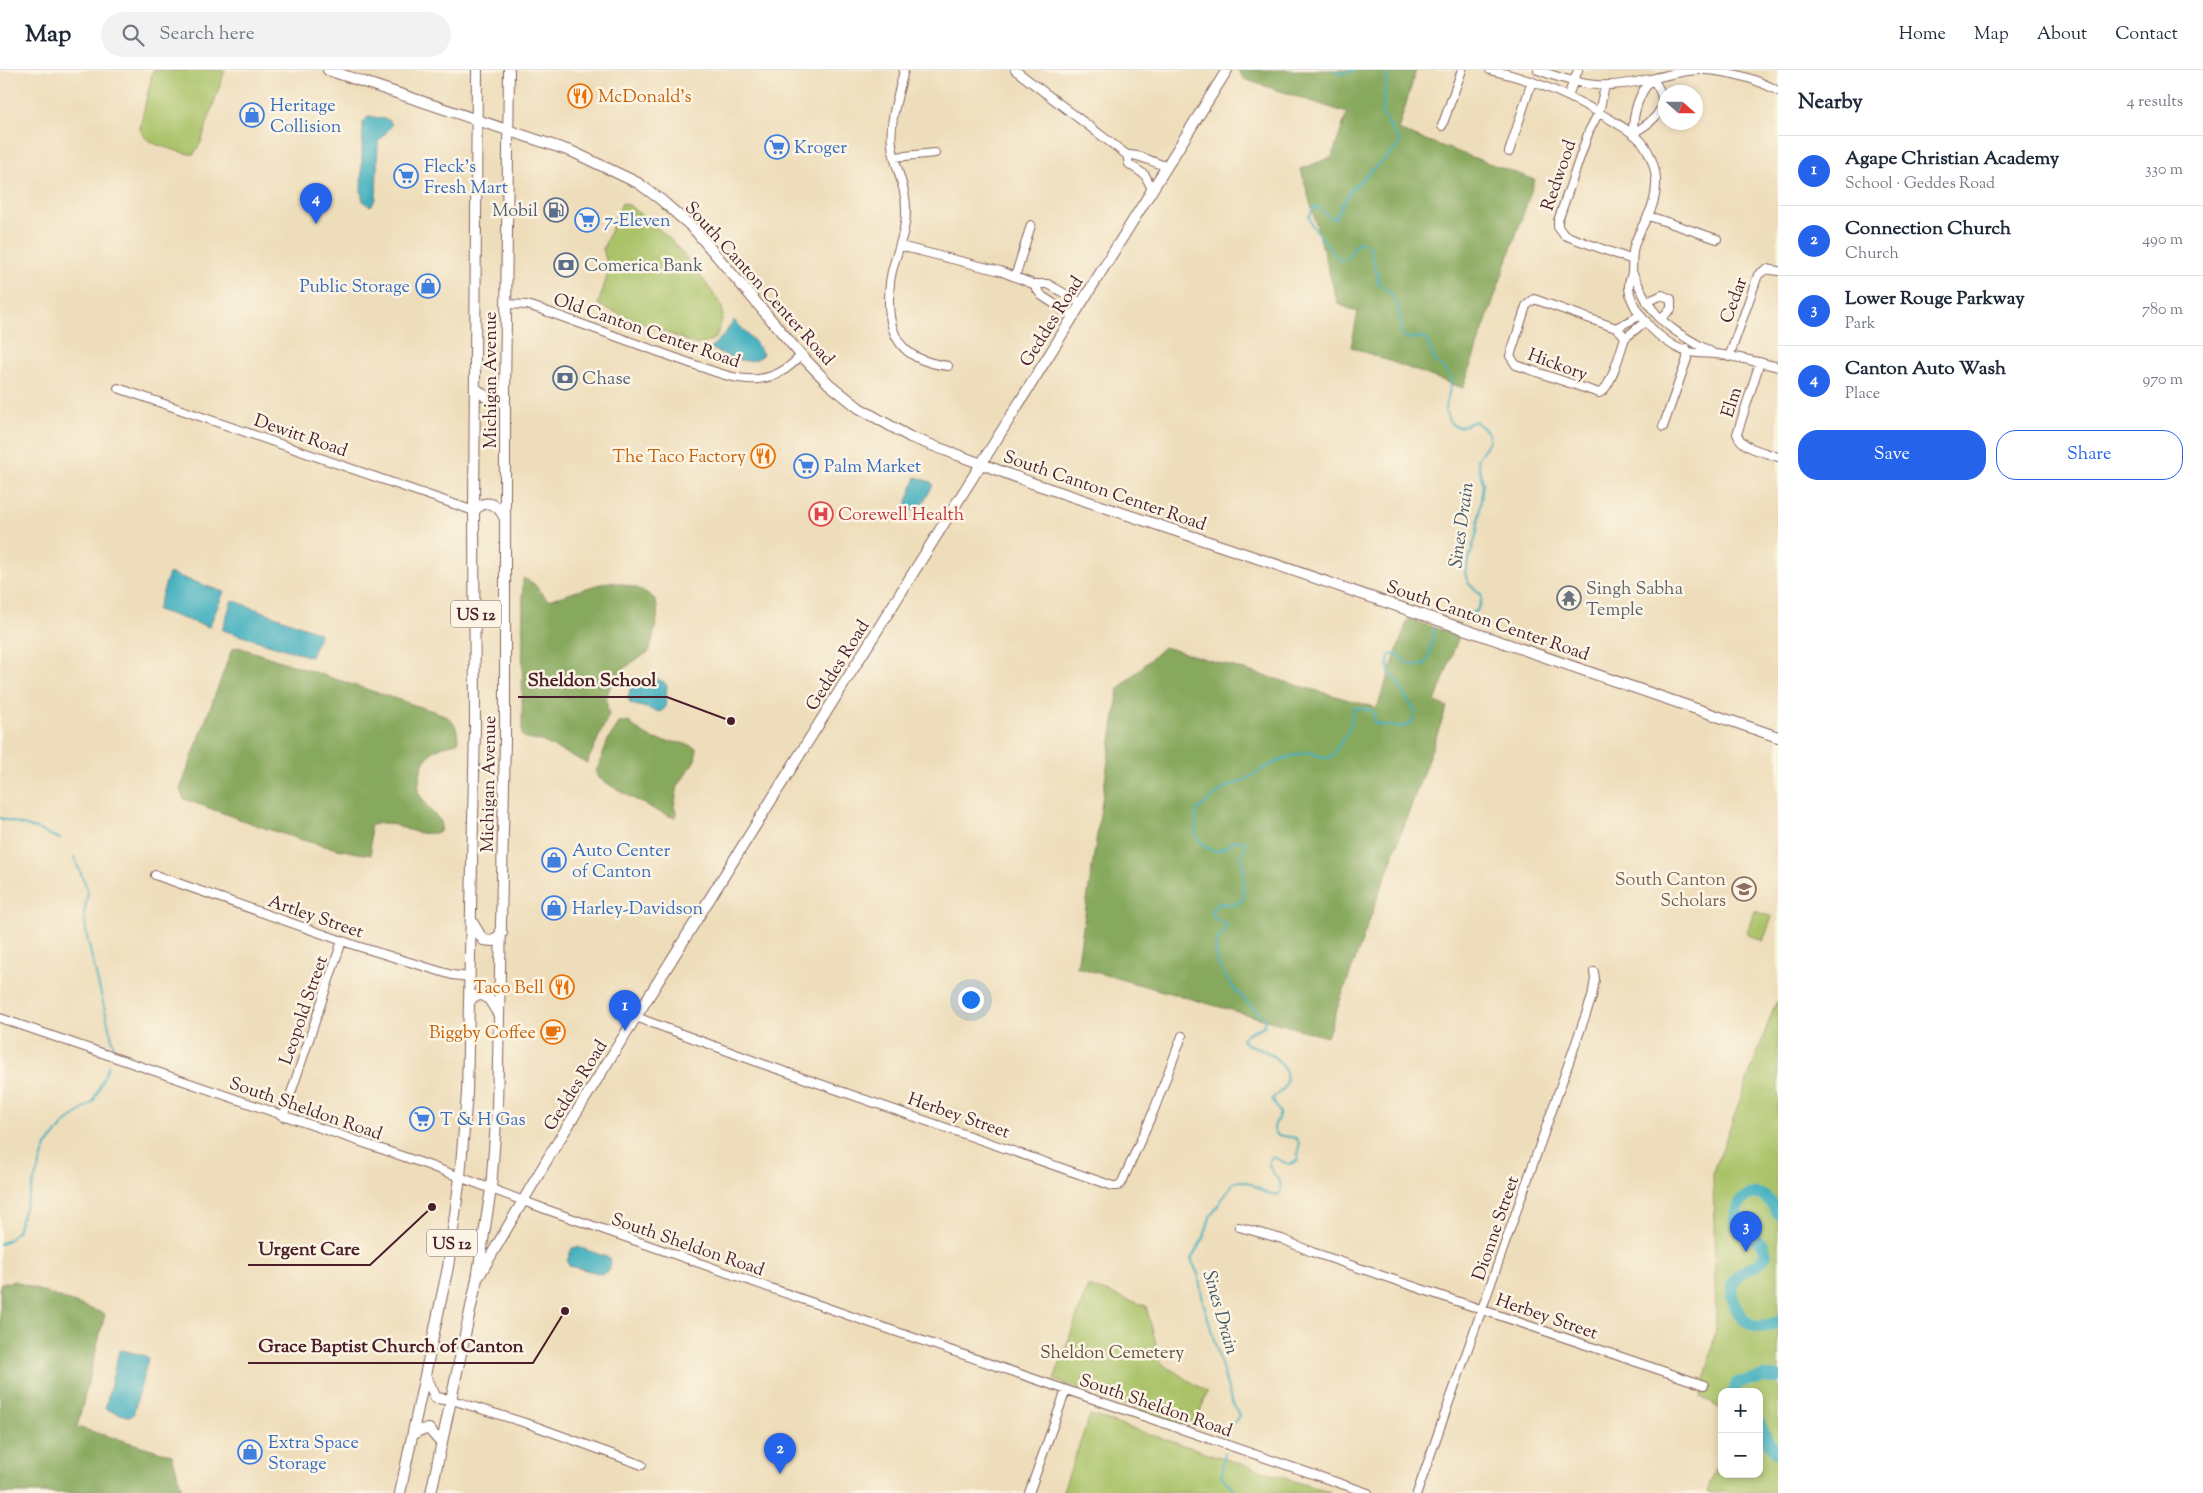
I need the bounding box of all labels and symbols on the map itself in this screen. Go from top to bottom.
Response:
restaurant icon: McDonald's [567,83,593,109]
place label: McDonald's [598,85,692,111]
north arrow [1658,85,1703,130]
place label: Heritage Collision [270,94,342,141]
shop icon: Heritage Collision [239,102,265,128]
supermarket icon: Kroger [764,134,790,160]
place label: Kroger [794,136,847,162]
street label: Redwood [1536,137,1584,215]
place label: Fleck's Fresh Mart [424,155,508,202]
supermarket icon: Fleck's Fresh Mart [393,163,419,189]
pin: 4 [300,183,332,224]
street label: South Canton Center Road [677,196,840,372]
fuel station icon: Mobil [543,197,569,223]
place label: Mobil [492,199,538,225]
supermarket icon: 7-Eleven [574,207,600,233]
place label: 7-Eleven [604,209,671,235]
bank icon: Comerica Bank [553,252,579,278]
place label: Comerica Bank [584,254,703,280]
street label: Geddes Road [1014,272,1091,373]
shop icon: Public Storage [415,273,441,299]
street label: Cedar [1715,274,1755,327]
place label: Public Storage [300,275,410,301]
street label: Old Canton Center Road [549,288,743,376]
street label: Michigan Avenue [479,312,505,448]
street label: Hickory [1524,343,1591,389]
bank icon: Chase [552,365,578,391]
place label: Chase [582,367,631,393]
street label: Elm [1716,384,1750,421]
street label: Dewitt Road [250,409,351,465]
restaurant icon: The Taco Factory [750,443,776,469]
place label: The Taco Factory [612,445,746,471]
street label: South Canton Center Road [999,445,1209,539]
supermarket icon: Palm Market [793,453,819,479]
place label: Palm Market [824,455,921,481]
water label: Sines Drain [1443,481,1482,570]
hospital icon: Corewell Health [808,501,834,527]
place label: Corewell Health [838,503,965,529]
street label: South Canton Center Road [1382,575,1592,669]
place label: Singh Sabha Temple [1586,577,1683,624]
temple icon: Singh Sabha Temple [1556,585,1582,611]
road number: US 12 [451,600,501,628]
street label: Geddes Road [800,616,877,717]
callout: Sheldon School [518,663,667,697]
text: Sheldon School [527,668,657,695]
street label: Michigan Avenue [476,715,504,853]
place label: Auto Center of Canton [572,839,671,886]
shop icon: Auto Center of Canton [541,847,567,873]
place label: South Canton Scholars [1615,868,1726,915]
school or university icon: South Canton Scholars [1731,876,1757,902]
street label: Artley Street [264,889,367,946]
shop icon: Harley-Davidson [541,895,567,921]
place label: Harley-Davidson [572,897,703,923]
street label: Leopold Street [274,953,336,1069]
restaurant icon: Taco Bell [549,974,575,1000]
place label: Taco Bell [473,976,544,1002]
your location [958,987,984,1013]
pin: 1 [609,990,641,1031]
cafe icon: Biggby Coffee [540,1019,566,1045]
place label: Biggby Coffee [429,1021,536,1047]
street label: Geddes Road [538,1036,615,1137]
street label: South Sheldon Road [225,1071,385,1148]
street label: Herbey Street [904,1087,1013,1147]
supermarket icon: T & H Gas [409,1106,435,1132]
place label: T & H Gas [440,1108,526,1134]
street label: Dionne Street [1467,1173,1527,1284]
street label: South Sheldon Road [607,1207,767,1284]
pin: 3 [1730,1211,1762,1252]
road number: US 12 [427,1230,477,1256]
callout: Urgent Care [248,1231,370,1265]
text: Urgent Care [258,1237,360,1264]
water label: Sines Drain [1195,1267,1244,1358]
street label: Herbey Street [1492,1288,1601,1348]
callout: Grace Baptist Church of Canton [248,1329,533,1363]
text: Grace Baptist Church of Canton [258,1334,525,1361]
park label: Sheldon Cemetery [1040,1341,1184,1367]
street label: South Sheldon Road [1075,1368,1235,1445]
place label: Extra Space Storage [268,1431,359,1478]
pin: 2 [764,1433,796,1474]
shop icon: Extra Space Storage [237,1439,263,1465]

